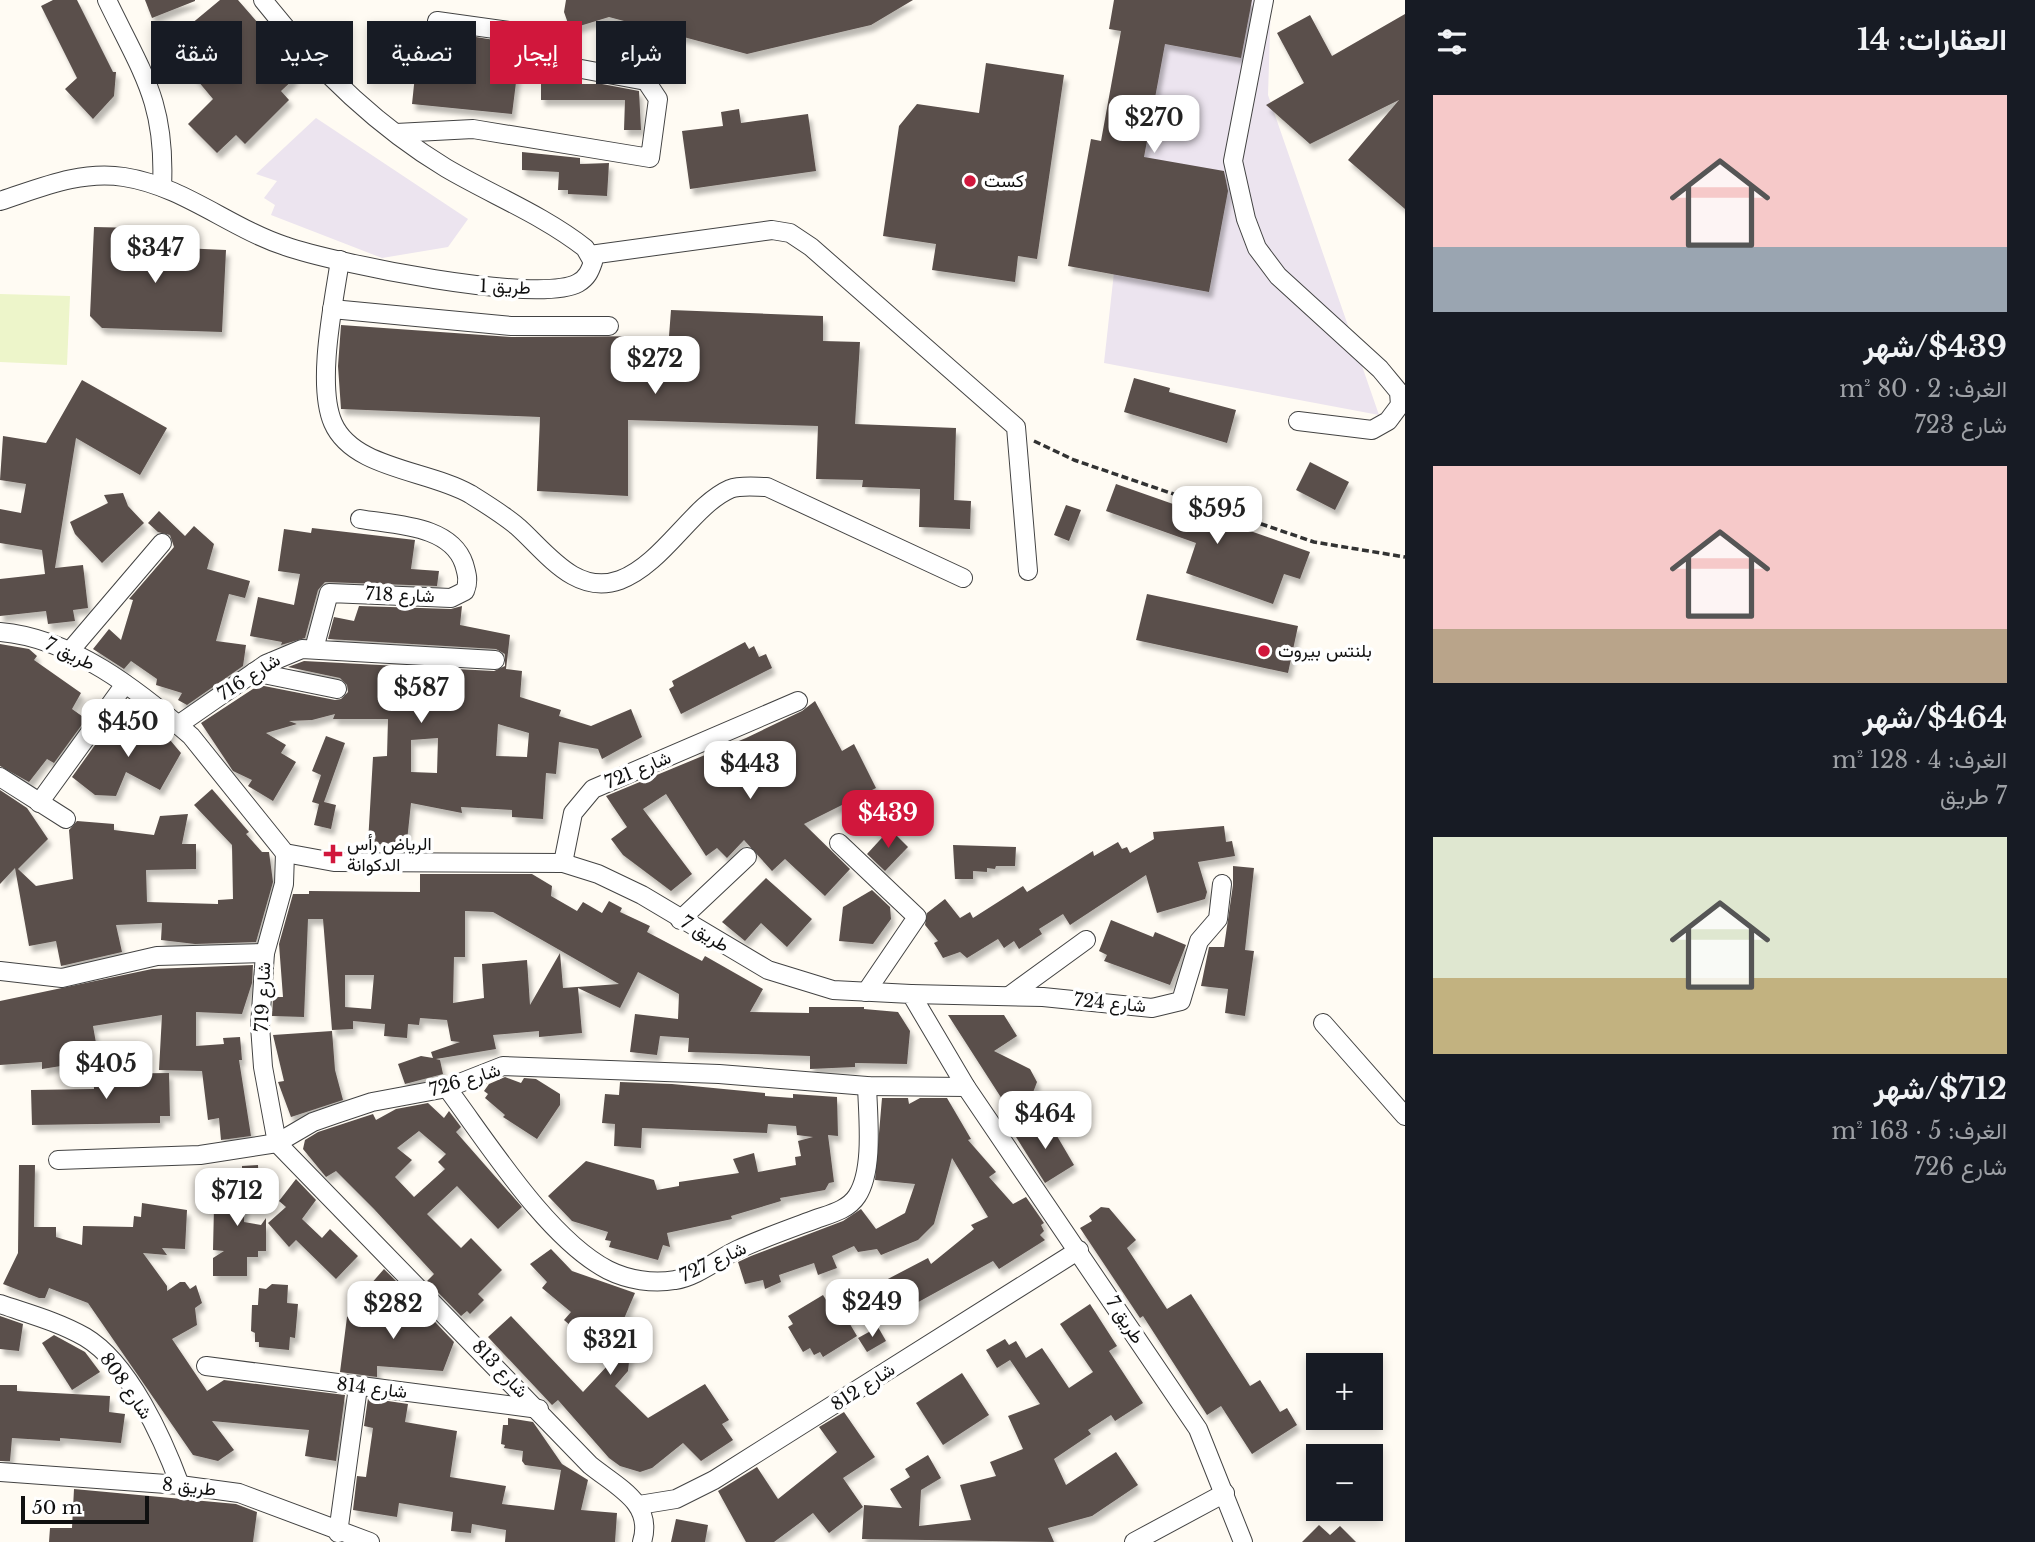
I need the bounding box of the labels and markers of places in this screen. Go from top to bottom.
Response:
pin: $270 [1113,96,1195,155]
place label: كست [984,170,1024,192]
marker: كست [962,173,978,189]
pin: $347 [114,226,196,285]
pin: $272 [614,336,696,396]
pin: $595 [1176,486,1258,546]
place label: بلنتس بيروت [1278,640,1372,662]
marker: بلنتس بيروت [1256,643,1272,659]
pin: $587 [380,666,462,725]
pin: $450 [87,700,169,759]
pin: $443 [709,742,791,801]
pin: $439 [847,790,929,850]
place label: الرياض رأس الدكوانة [347,833,432,876]
marker: الرياض رأس الدكوانة [325,846,341,862]
pin: $405 [65,1042,147,1101]
pin: $464 [1004,1092,1086,1151]
pin: $712 [196,1168,278,1228]
pin: $249 [831,1280,913,1339]
pin: $282 [352,1282,434,1341]
pin: $321 [569,1318,651,1377]

